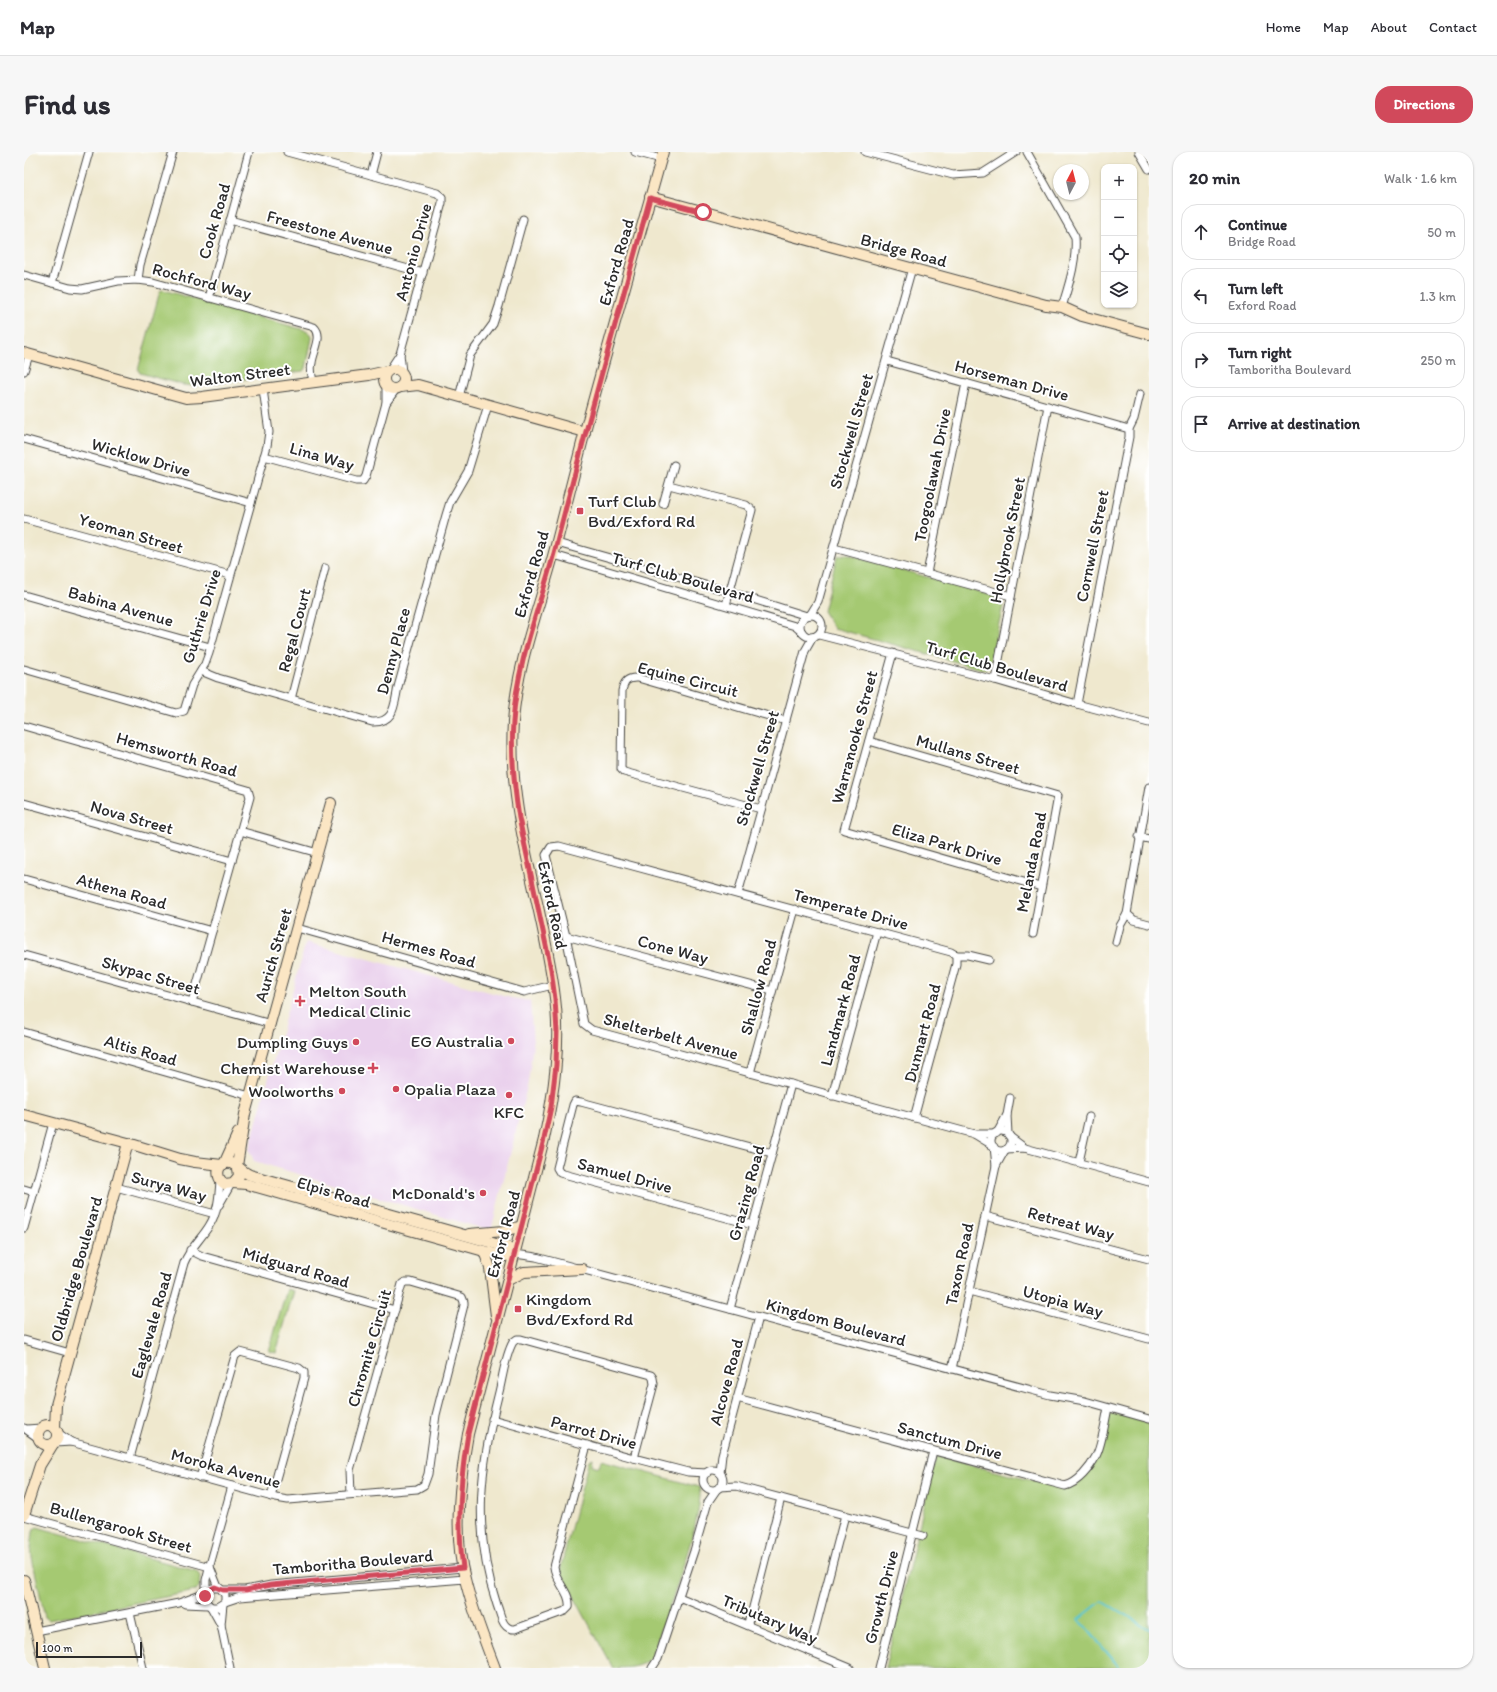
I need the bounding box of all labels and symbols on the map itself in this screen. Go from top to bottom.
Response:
north arrow [1053,164,1089,200]
street label: Cook Road [194,181,234,261]
street label: Antonio Drive [390,201,436,303]
route start [694,203,712,221]
street label: Freestone Avenue [265,206,395,258]
street label: Exford Road [594,216,638,308]
street label: Bridge Road [858,229,950,271]
street label: Rochford Way [150,258,254,304]
street label: Horseman Drive [953,355,1071,405]
street label: Walton Street [189,359,291,391]
street label: Stockwell Street [825,371,877,491]
street label: Toogoolawah Drive [909,406,955,544]
street label: Wicklow Drive [89,433,193,481]
street label: Lina Way [287,437,357,475]
street label: Hollybrook Street [985,475,1029,605]
street label: Cornwell Street [1071,488,1113,604]
place label: Turf Club Bvd/Exford Rd [588,491,695,531]
marker: Turf Club Bvd/Exford Rd [575,506,585,516]
street label: Yeoman Street [76,509,186,558]
street label: Exford Road [509,528,553,620]
street label: Turf Club Boulevard [610,547,756,607]
street label: Guthrie Drive [177,566,225,666]
street label: Babina Avenue [66,581,176,631]
street label: Regal Court [273,586,315,674]
street label: Denny Place [372,605,414,697]
street label: Turf Club Boulevard [924,636,1070,696]
street label: Equine Circuit [636,657,741,701]
street label: Warranooke Street [827,668,881,806]
street label: Stockwell Street [731,708,783,828]
street label: Hemsworth Road [114,727,240,781]
street label: Mullans Street [914,730,1022,778]
street label: Nova Street [88,796,176,838]
street label: Melanda Road [1011,809,1051,914]
street label: Eliza Park Drive [890,819,1004,869]
street label: Exford Road [534,859,572,951]
street label: Athena Road [75,869,170,914]
street label: Temperate Drive [791,884,911,934]
street label: Aurich Street [250,906,296,1004]
street label: Hermes Road [380,926,479,972]
street label: Cone Way [635,930,711,968]
street label: Shallow Road [736,937,780,1037]
street label: Skypac Street [100,951,202,999]
street label: Landmark Road [815,951,865,1068]
place label: Melton South Medical Clinic [309,981,411,1021]
street label: Dunnart Road [899,981,945,1085]
marker: Melton South Medical Clinic [294,995,306,1007]
street label: Shelterbelt Avenue [601,1008,741,1064]
street label: Altis Road [102,1030,180,1070]
place label: EG Australia [411,1031,503,1051]
place label: Dumpling Guys [237,1032,348,1052]
marker: EG Australia [506,1036,516,1046]
marker: Dumpling Guys [351,1037,361,1047]
place label: Chemist Warehouse [220,1058,365,1078]
marker: Chemist Warehouse [368,1063,378,1073]
place label: Opalia Plaza [404,1079,496,1099]
place label: Woolworths [248,1081,334,1101]
marker: Opalia Plaza [391,1084,401,1094]
marker: Woolworths [337,1086,347,1096]
marker: KFC [504,1090,514,1100]
place label: KFC [494,1102,524,1122]
street label: Grazing Road [724,1143,768,1243]
street label: Samuel Drive [576,1153,674,1197]
street label: Surya Way [129,1166,209,1206]
street label: Elpis Road [295,1172,374,1212]
place label: McDonald's [392,1183,475,1203]
marker: McDonald's [478,1188,488,1198]
street label: Exford Road [482,1188,524,1280]
street label: Oldbridge Boulevard [46,1193,107,1344]
street label: Retreat Way [1026,1202,1116,1244]
street label: Taxon Road [940,1220,978,1307]
street label: Midguard Road [240,1242,352,1292]
street label: Eaglevale Road [126,1269,176,1381]
street label: Utopia Way [1021,1281,1105,1321]
street label: Chromite Circuit [343,1287,395,1409]
place label: Kingdom Bvd/Exford Rd [526,1289,633,1329]
street label: Kingdom Boulevard [764,1294,908,1350]
marker: Kingdom Bvd/Exford Rd [513,1304,523,1314]
street label: Alcove Road [705,1336,747,1428]
street label: Parrot Drive [549,1411,639,1453]
street label: Sanctum Drive [895,1416,1005,1464]
street label: Moroka Avenue [169,1444,283,1492]
street label: Bullengarook Street [48,1497,194,1557]
street label: Tamboritha Boulevard [272,1545,435,1579]
street label: Growth Drive [860,1548,902,1646]
route end [196,1587,214,1605]
street label: Tributary Way [719,1590,821,1648]
scale bar [36,1640,142,1659]

